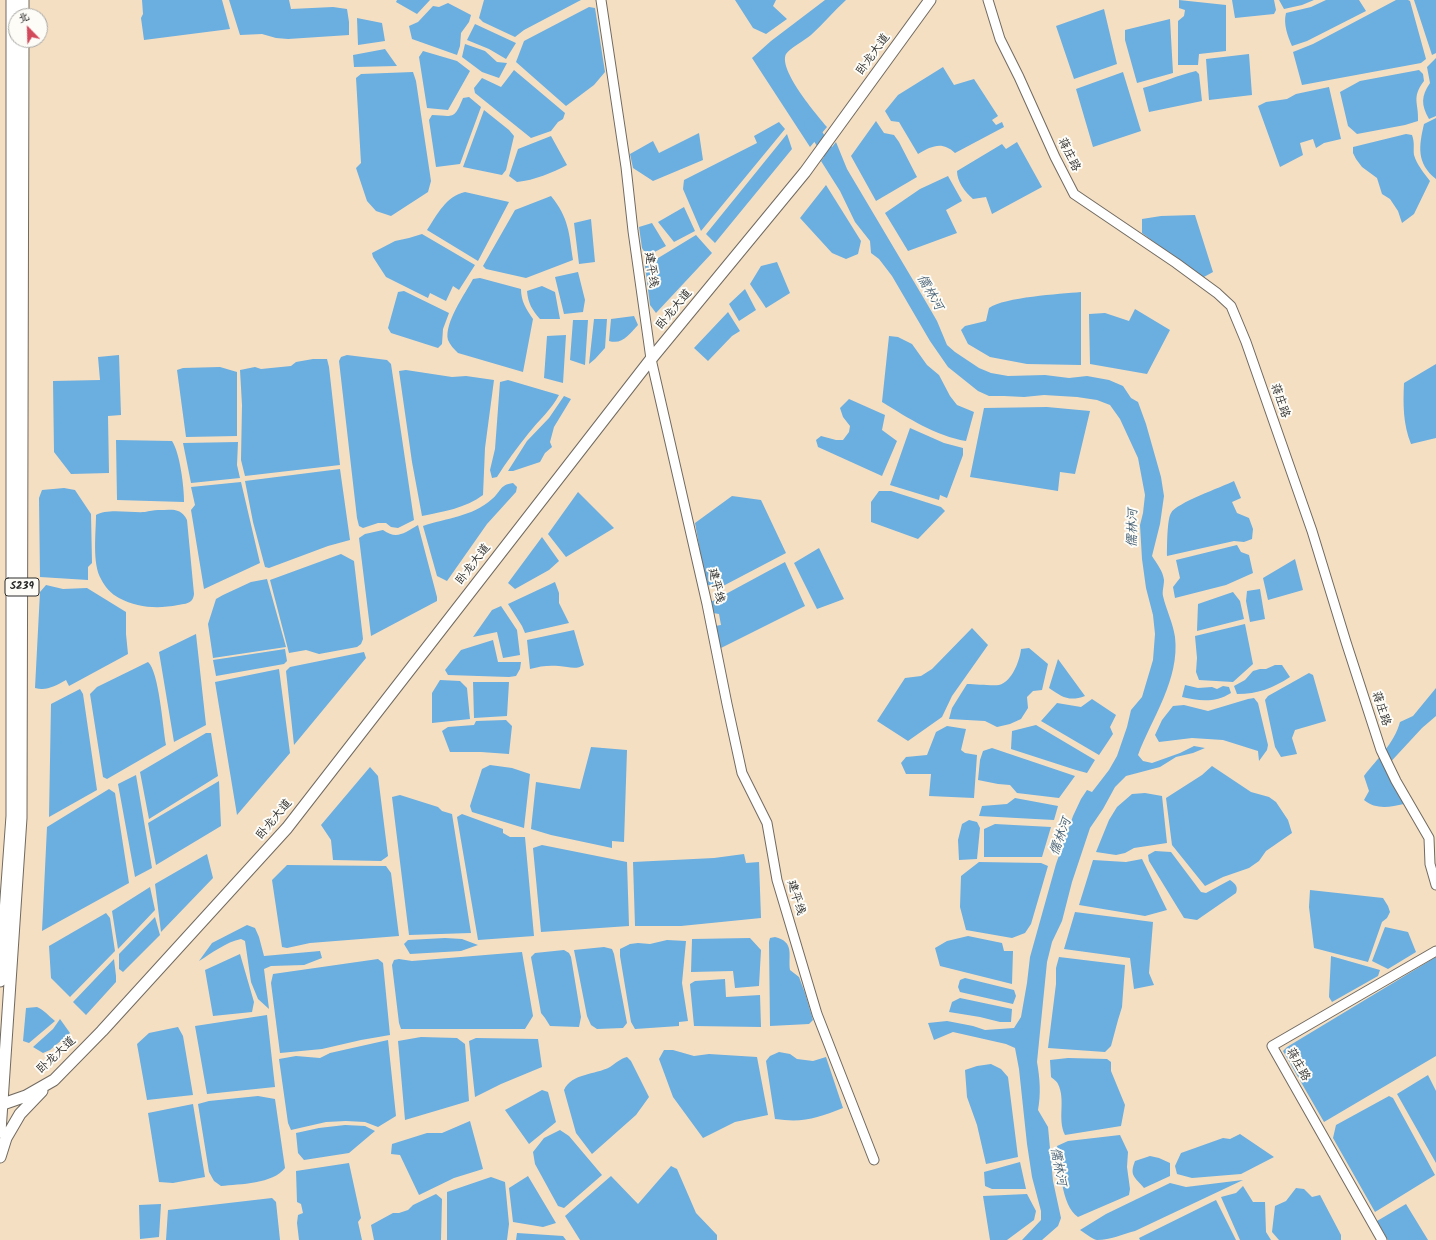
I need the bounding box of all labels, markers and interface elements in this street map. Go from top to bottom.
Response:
text: 北 [15,7,32,28]
north arrow [8,8,48,48]
street label: 卧龙大道 [854,31,894,79]
street label: 蒋庄路 [1054,136,1082,174]
street label: 建平线 [640,251,660,289]
water label: 儒林河 [912,272,946,314]
street label: 卧龙大道 [654,287,696,333]
street label: 蒋庄路 [1266,382,1292,420]
water label: 儒林河 [1126,508,1142,548]
street label: 卧龙大道 [454,542,494,588]
street label: 建平线 [704,567,726,605]
road number: S239 [5,578,39,596]
street label: 蒋庄路 [1368,690,1392,728]
street label: 卧龙大道 [254,797,296,843]
water label: 儒林河 [1048,816,1076,858]
street label: 建平线 [783,879,807,917]
street label: 卧龙大道 [35,1034,79,1078]
street label: 蒋庄路 [1282,1046,1312,1084]
water label: 儒林河 [1046,1146,1068,1188]

